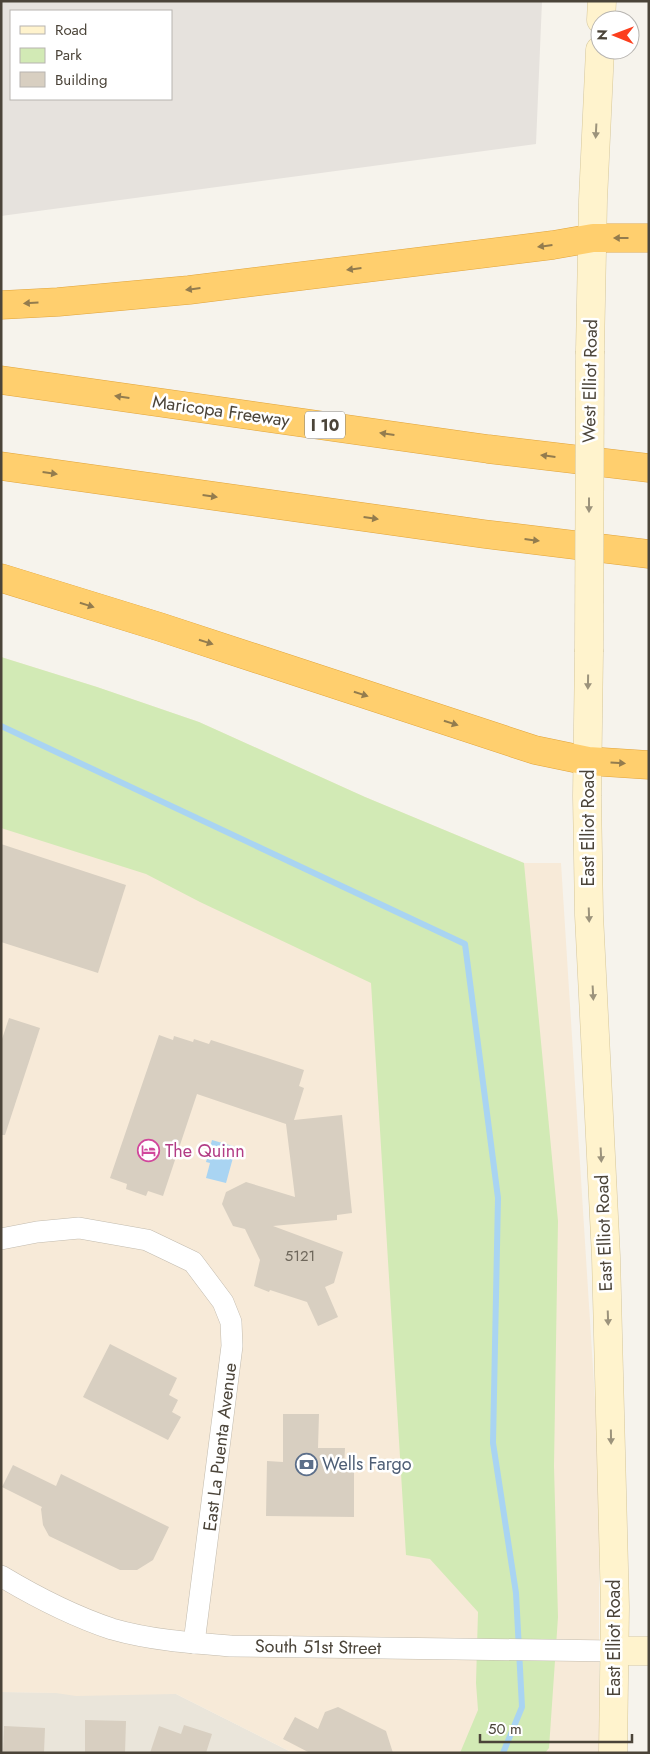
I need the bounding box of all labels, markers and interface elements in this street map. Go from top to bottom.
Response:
legend [10,10,172,100]
north arrow [590,10,640,60]
text: Road [55,19,87,41]
text: N [592,29,612,41]
text: Park [55,44,82,66]
text: Building [55,69,107,91]
one-way arrow [592,124,600,140]
one-way arrow [613,234,629,242]
one-way arrow [537,242,553,250]
one-way arrow [346,265,362,273]
one-way arrow [185,285,201,293]
one-way arrow [23,300,39,308]
street label: West Elliot Road [576,319,604,443]
street label: Maricopa Freeway [151,388,291,434]
one-way arrow [114,393,130,401]
road number: I 10 [305,412,345,438]
one-way arrow [379,430,395,438]
one-way arrow [540,452,556,460]
one-way arrow [42,469,58,477]
one-way arrow [203,492,219,500]
one-way arrow [585,497,593,513]
one-way arrow [364,514,380,522]
one-way arrow [525,536,541,544]
one-way arrow [79,601,94,609]
one-way arrow [199,639,214,647]
one-way arrow [584,675,592,691]
one-way arrow [353,690,368,698]
one-way arrow [443,720,458,727]
one-way arrow [610,759,626,767]
street label: East Elliot Road [575,770,601,886]
one-way arrow [585,907,593,923]
one-way arrow [589,985,597,1001]
place label: The Quinn [165,1138,245,1164]
hotel icon: The Quinn [137,1139,161,1163]
one-way arrow [597,1148,605,1164]
street label: East Elliot Road [589,1174,619,1292]
house number: 5121 [285,1245,315,1267]
one-way arrow [604,1310,612,1326]
street label: East La Puenta Avenue [197,1361,243,1533]
one-way arrow [607,1429,615,1445]
place label: Wells Fargo [322,1451,412,1477]
bank icon: Wells Fargo [294,1452,318,1476]
street label: East Elliot Road [601,1580,627,1696]
street label: South 51st Street [255,1633,382,1661]
scale bar [480,1712,632,1744]
text: 50 m [488,1718,522,1740]

